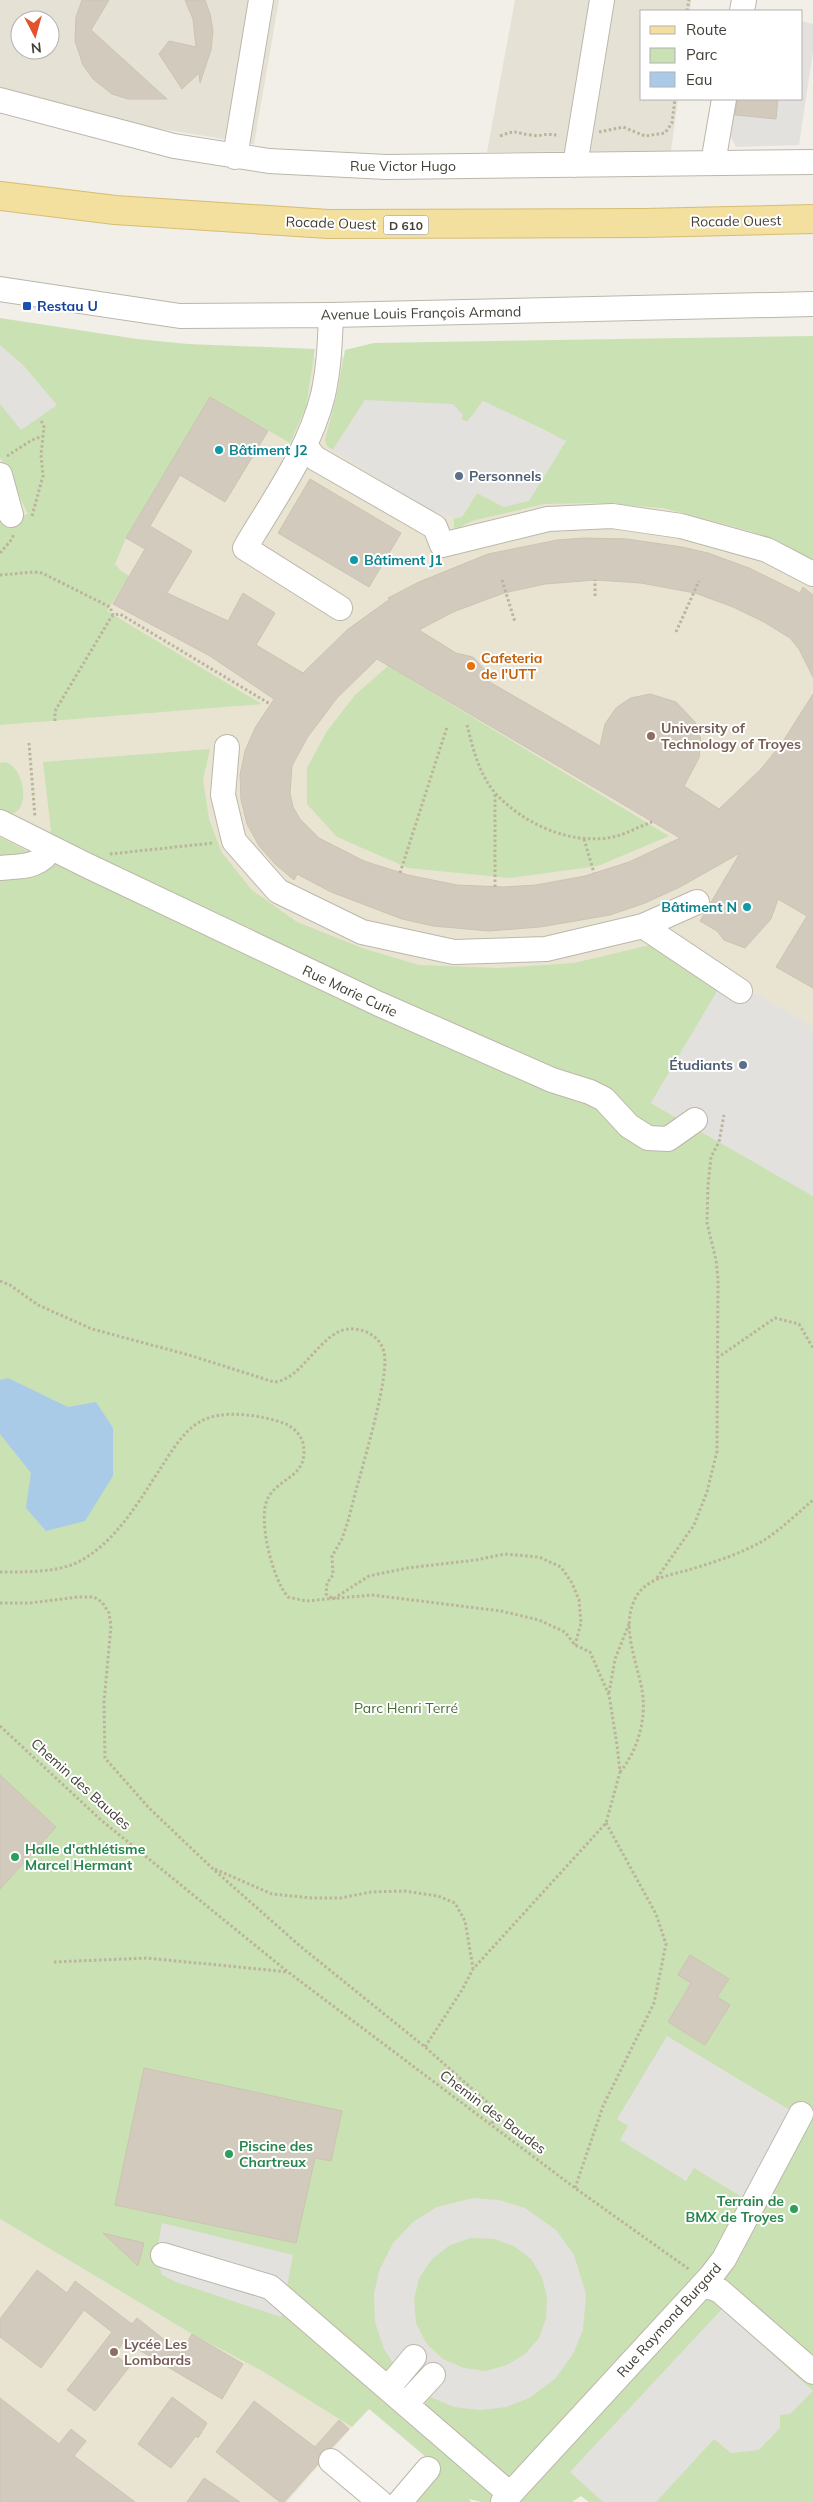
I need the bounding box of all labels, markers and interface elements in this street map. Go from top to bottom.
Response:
north arrow [10,10,60,60]
legend [640,10,803,100]
text: Route [686,20,727,39]
text: N [30,38,43,57]
text: Parc [686,45,717,64]
text: Eau [686,70,712,89]
street label: Rue Victor Hugo [350,157,456,175]
street label: Rocade Ouest [690,211,782,231]
street label: Rocade Ouest [285,212,377,234]
road number: D 610 [384,216,428,234]
place label: Restau U [37,297,98,315]
marker: Restau U [21,300,33,312]
street label: Avenue Louis François Armand [320,302,522,324]
place label: Bâtiment J2 [229,441,308,459]
marker: Bâtiment J2 [213,444,225,456]
place label: Personnels [469,467,542,485]
marker: Personnels [453,470,465,482]
place label: Bâtiment J1 [364,551,443,569]
marker: Bâtiment J1 [348,554,360,566]
place label: Cafeteria de l'UTT [481,649,542,683]
marker: Cafeteria de l'UTT [465,660,477,672]
place label: University of Technology of Troyes [661,719,801,753]
marker: University of Technology of Troyes [645,730,657,742]
place label: Bâtiment N [661,898,737,916]
marker: Bâtiment N [741,901,753,913]
street label: Rue Marie Curie [300,961,400,1021]
place label: Étudiants [669,1056,733,1074]
marker: Étudiants [737,1059,749,1071]
park label: Parc Henri Terré [354,1699,458,1717]
street label: Chemin des Baudes [27,1734,135,1834]
place label: Halle d'athlétisme Marcel Hermant [25,1840,146,1874]
marker: Halle d'athlétisme Marcel Hermant [9,1851,21,1863]
street label: Chemin des Baudes [436,2066,550,2158]
place label: Piscine des Chartreux [239,2137,313,2171]
marker: Piscine des Chartreux [223,2148,235,2160]
place label: Terrain de BMX de Troyes [685,2192,784,2226]
marker: Terrain de BMX de Troyes [788,2203,800,2215]
street label: Rue Raymond Burgard [613,2259,725,2381]
place label: Lycée Les Lombards [124,2335,191,2369]
marker: Lycée Les Lombards [108,2346,120,2358]

